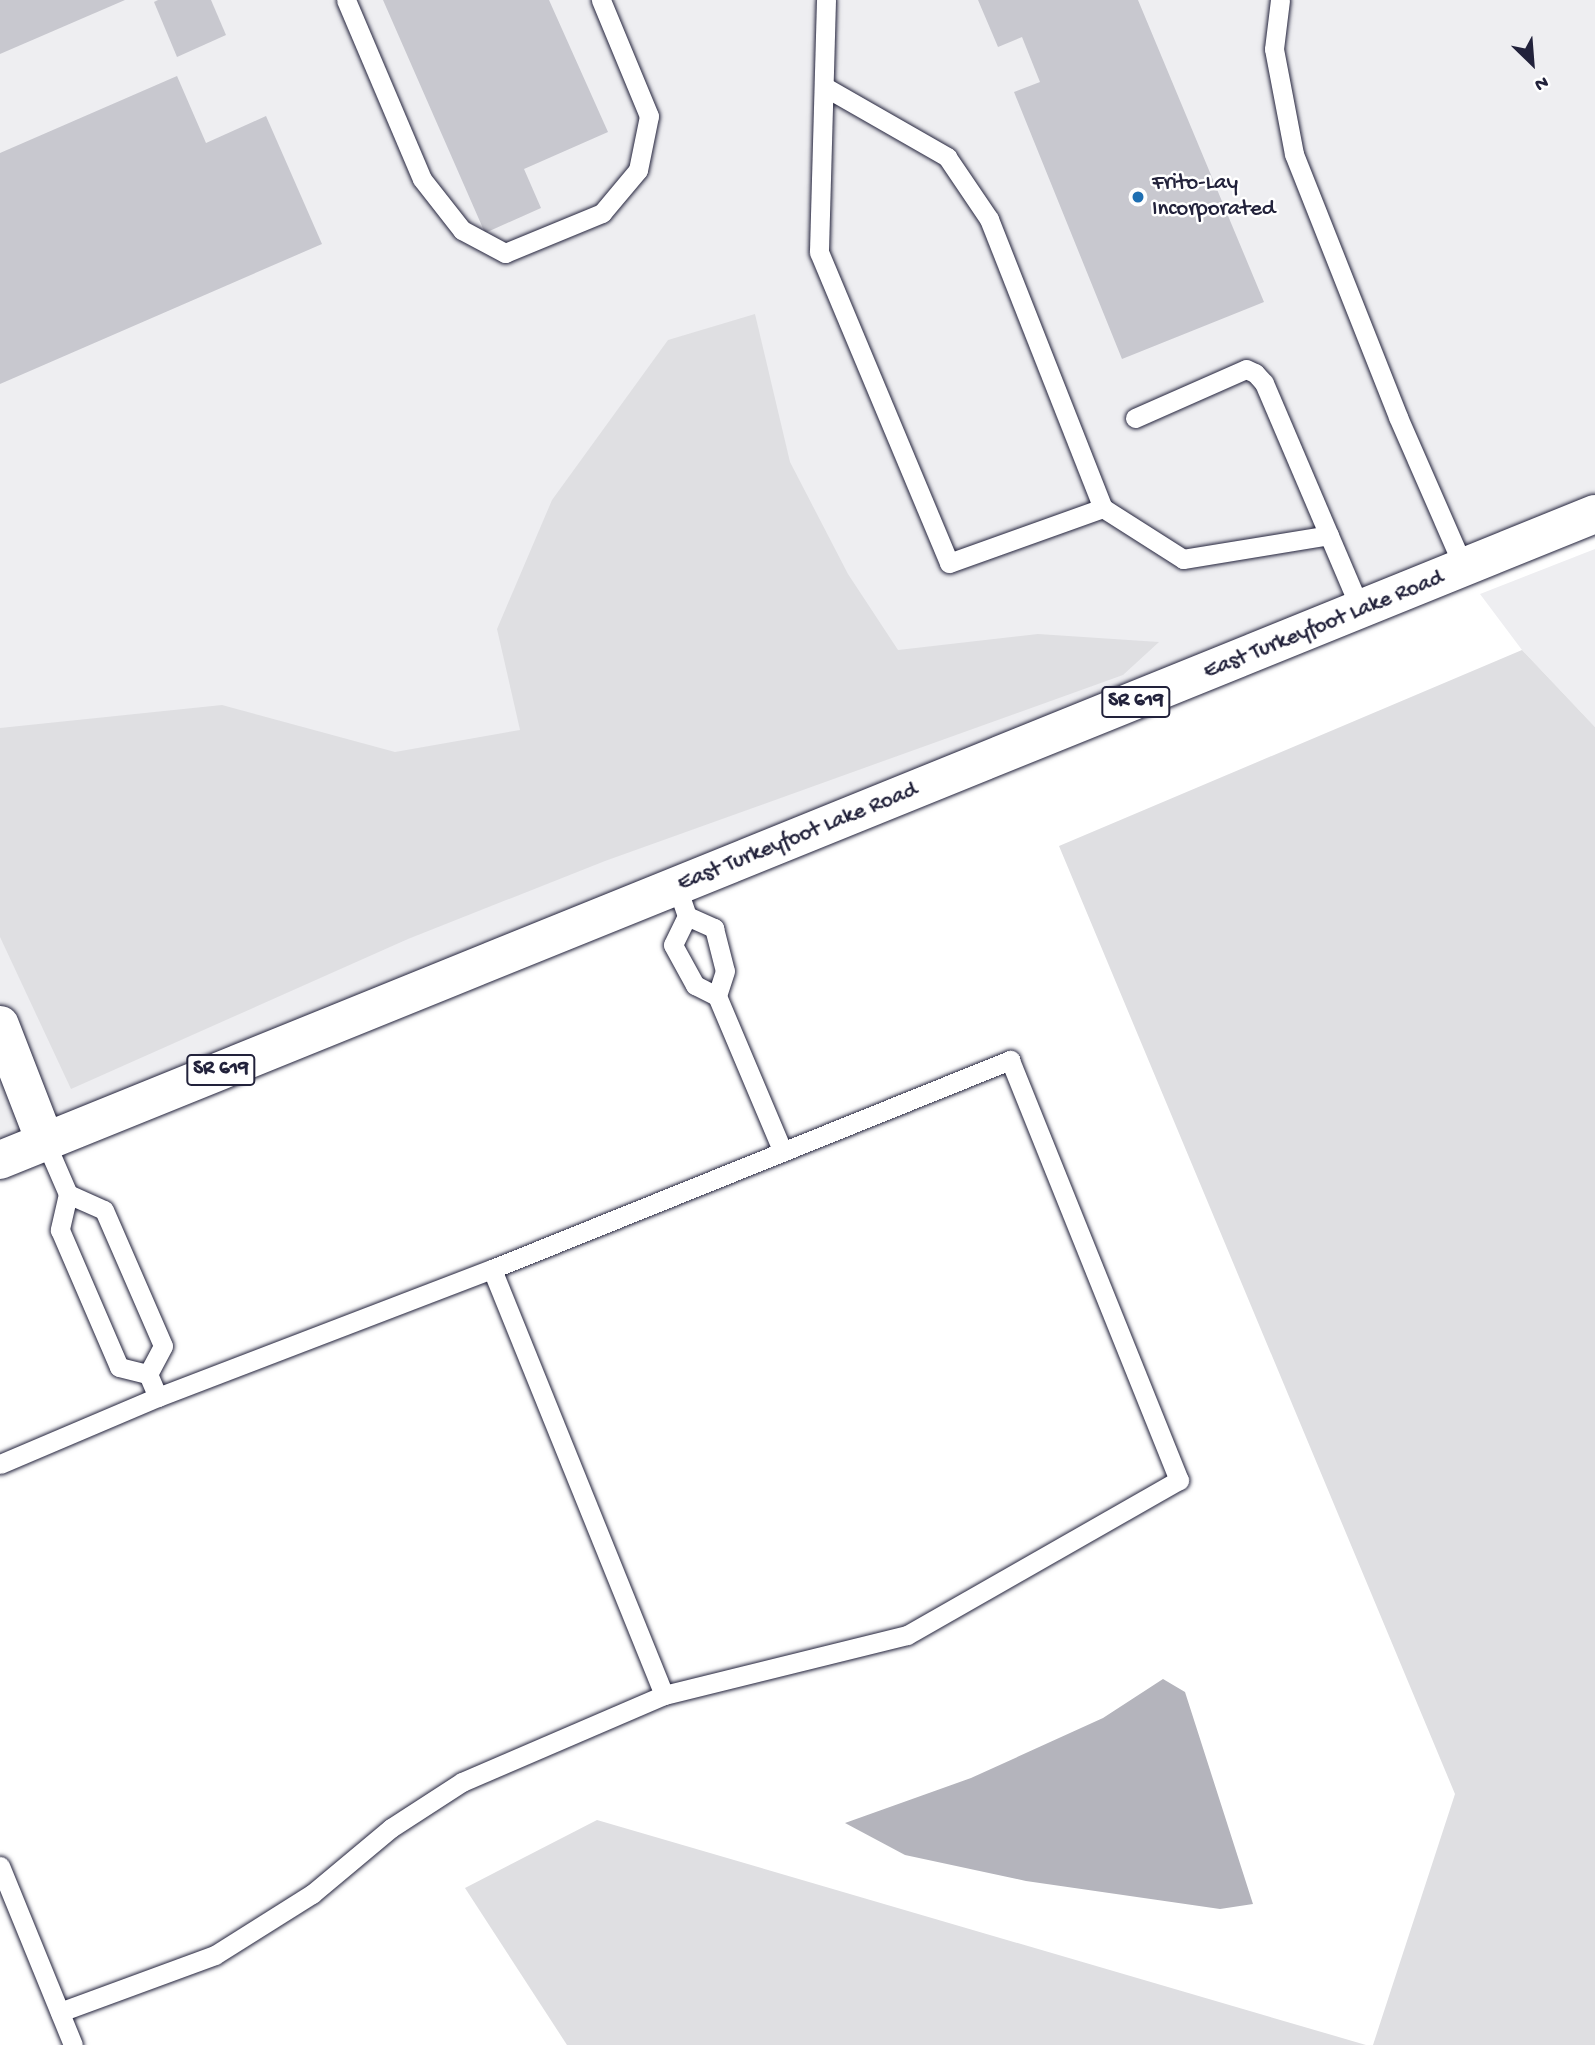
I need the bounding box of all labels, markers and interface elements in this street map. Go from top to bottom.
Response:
north arrow [1497,28,1567,98]
text: N [1531,69,1552,96]
place label: Frito-Lay Incorporated [1152,170,1275,224]
marker: Frito-Lay Incorporated [1130,189,1146,205]
street label: East Turkeyfoot Lake Road [1200,565,1448,687]
road number: SR 619 [1101,684,1171,720]
street label: East Turkeyfoot Lake Road [674,777,922,899]
road number: SR 619 [186,1052,256,1088]

